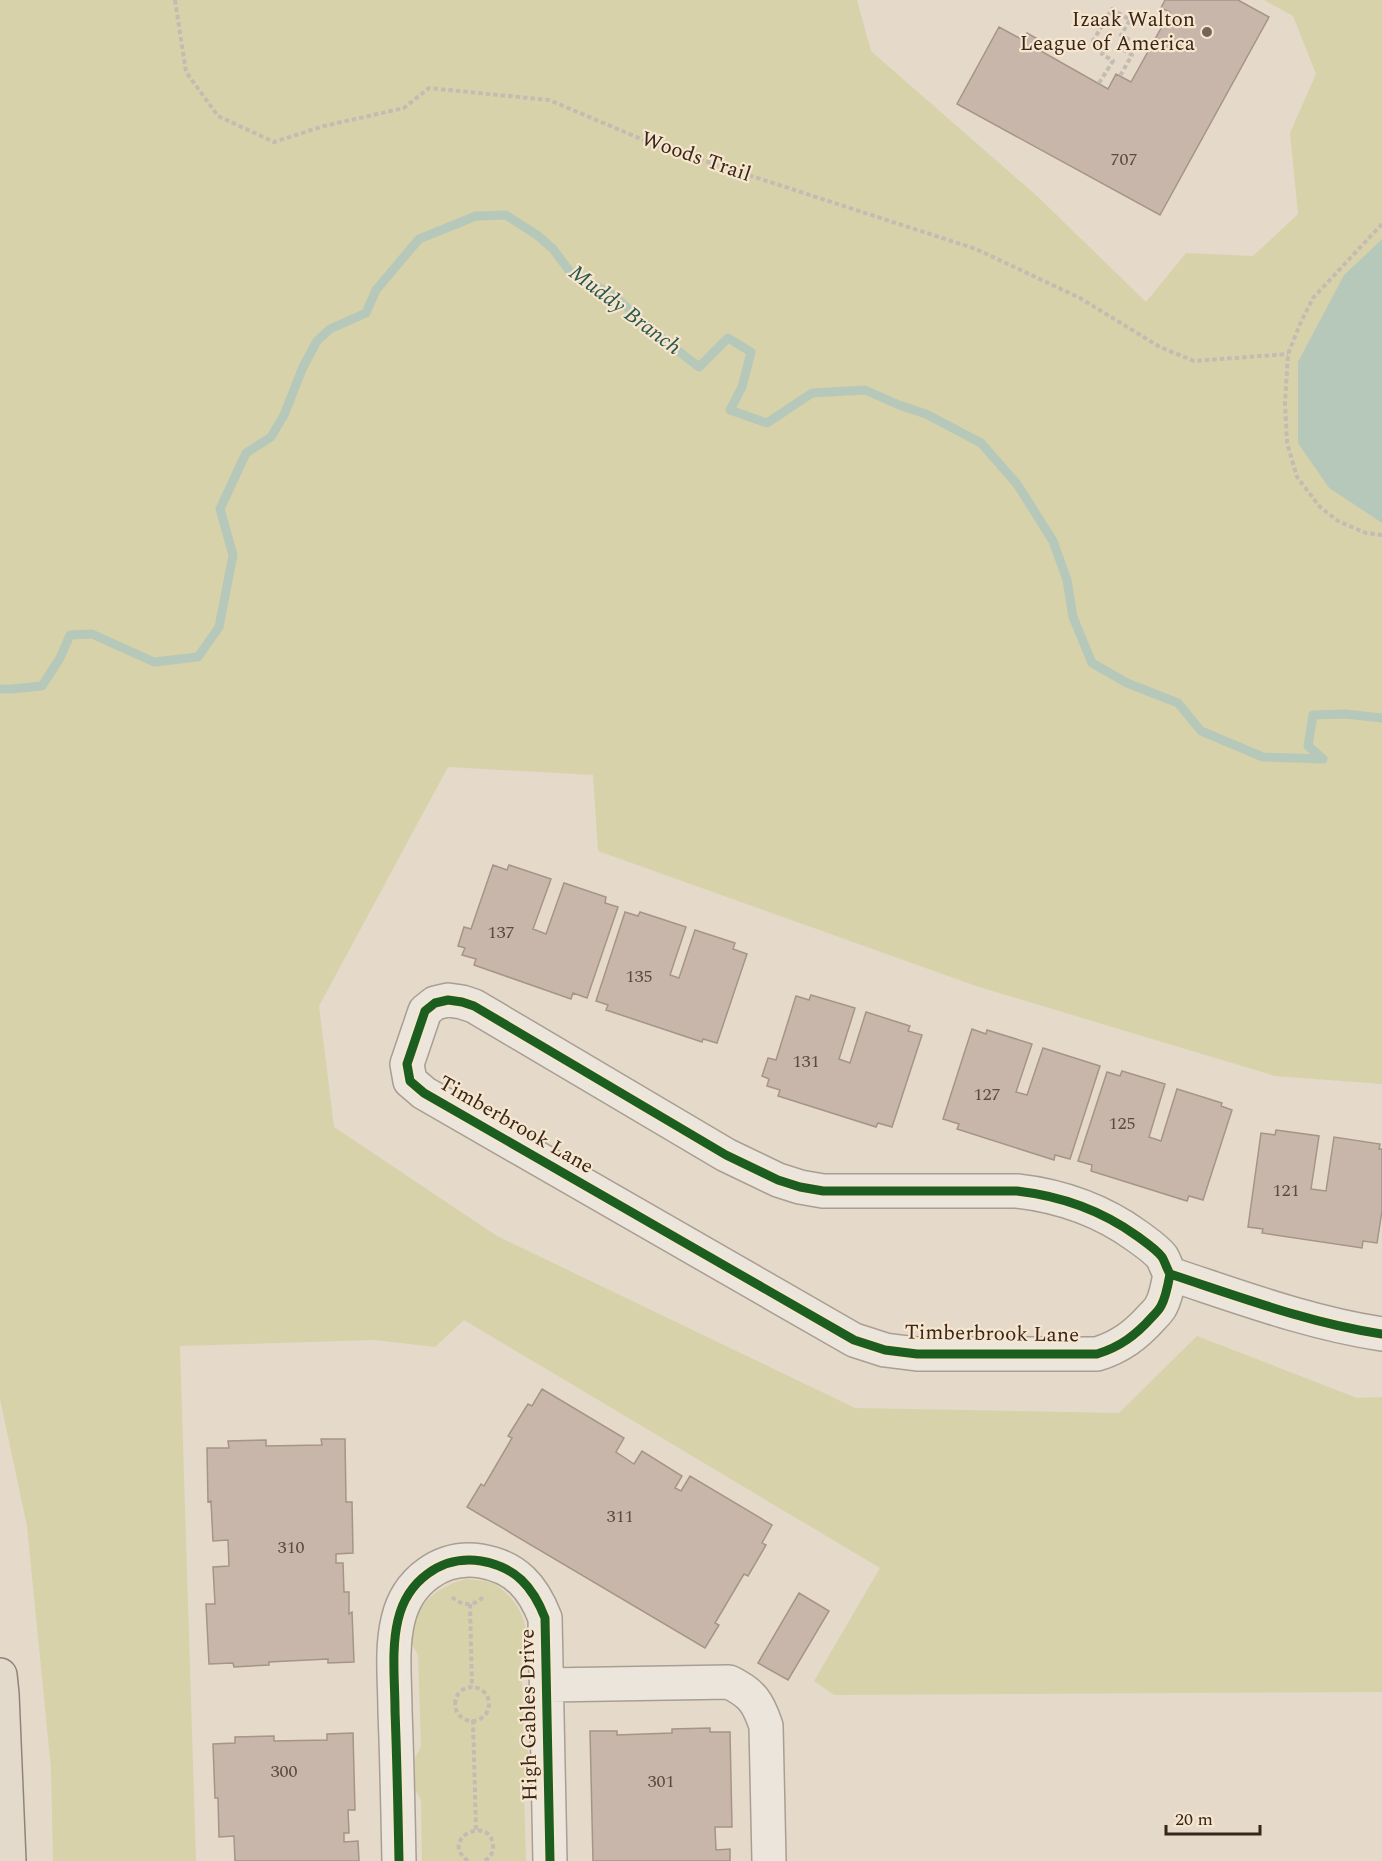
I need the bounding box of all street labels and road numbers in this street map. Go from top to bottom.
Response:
street label: Woods Trail [637,123,755,191]
street label: Timberbrook Lane [432,1067,600,1183]
street label: Timberbrook Lane [904,1316,1080,1352]
street label: High Gables Drive [511,1629,547,1801]

